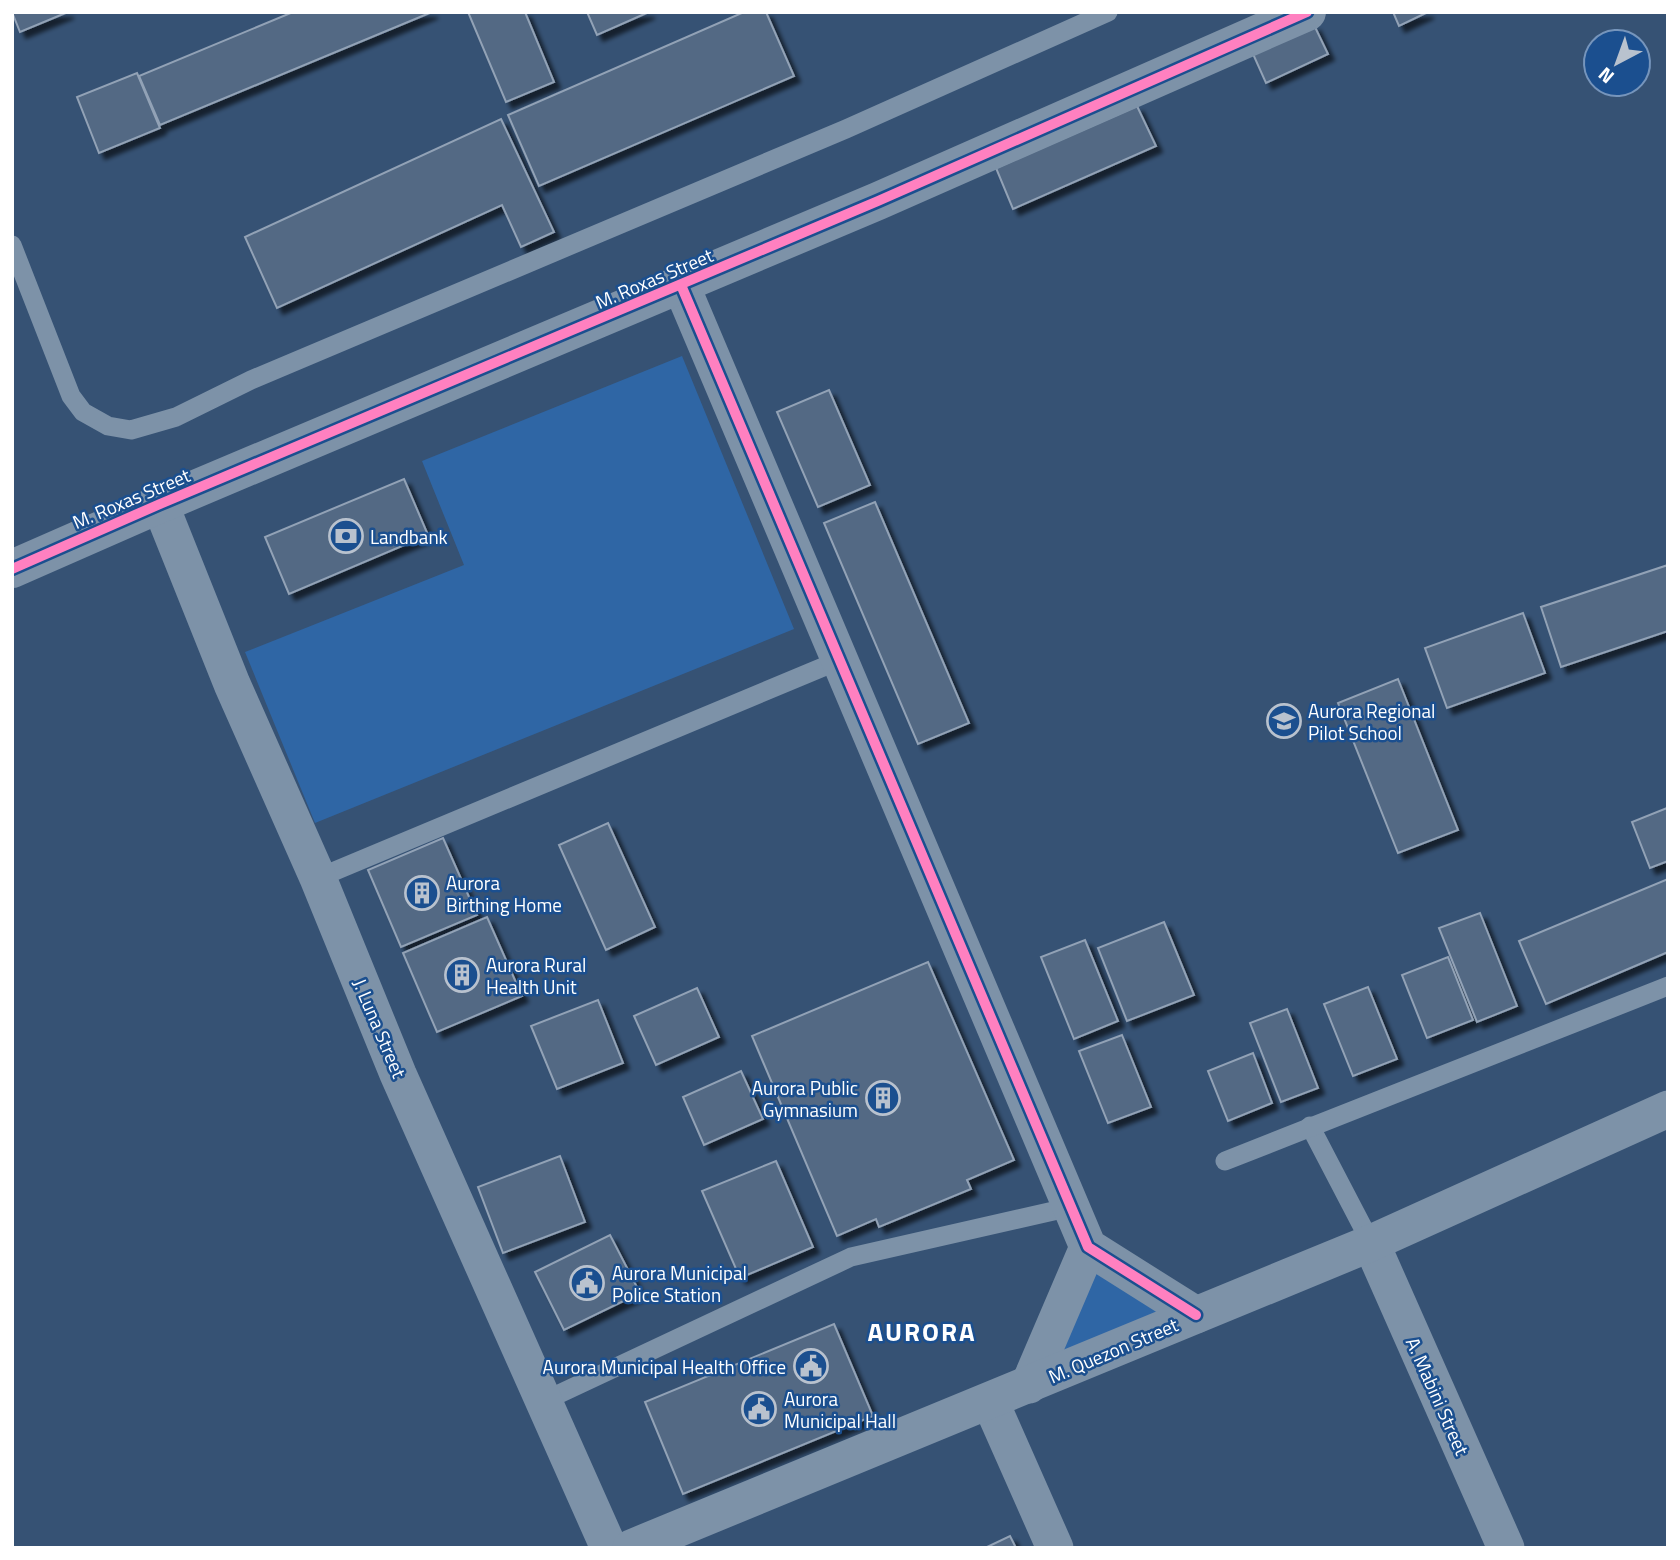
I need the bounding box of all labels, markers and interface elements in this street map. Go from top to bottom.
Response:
north arrow [1582,28,1652,98]
text: N [1591,61,1620,91]
street label: M. Roxas Street [591,240,718,316]
street label: M. Roxas Street [68,460,195,536]
bank icon: Landbank [327,517,365,555]
place label: Landbank [370,522,448,551]
place label: Aurora Regional Pilot School [1308,696,1435,747]
school or university icon: Aurora Regional Pilot School [1265,702,1303,740]
place label: Aurora Birthing Home [446,868,562,919]
building icon: Aurora Birthing Home [403,874,441,912]
place label: Aurora Rural Health Unit [486,950,586,1001]
building icon: Aurora Rural Health Unit [443,956,481,994]
street label: J. Luna Street [346,974,414,1083]
place label: Aurora Public Gymnasium [752,1073,858,1124]
building icon: Aurora Public Gymnasium [864,1079,902,1117]
place label: Aurora Municipal Police Station [612,1258,747,1309]
public building icon: Aurora Municipal Police Station [568,1264,606,1302]
street label: M. Quezon Street [1044,1309,1183,1390]
district label: AURORA [867,1312,977,1351]
street label: A. Mabini Street [1399,1332,1477,1460]
public building icon: Aurora Municipal Health Office [792,1347,830,1385]
place label: Aurora Municipal Health Office [543,1352,786,1381]
place label: Aurora Municipal Hall [784,1384,896,1435]
public building icon: Aurora Municipal Hall [740,1390,778,1428]

